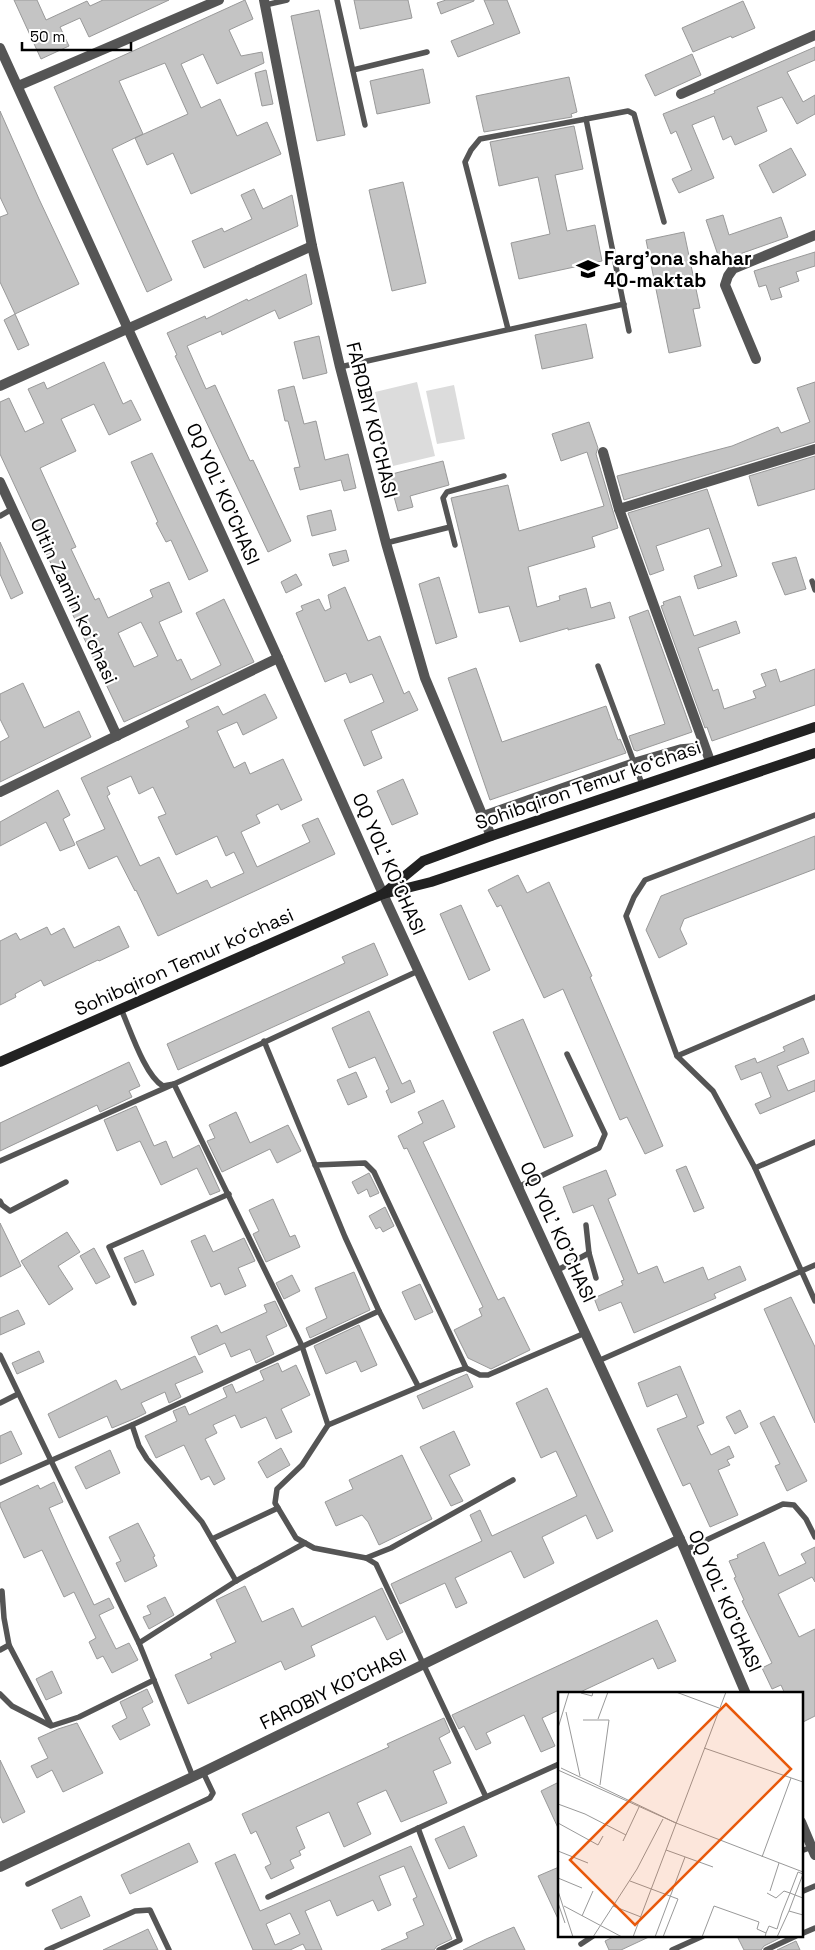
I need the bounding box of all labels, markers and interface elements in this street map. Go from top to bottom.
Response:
scale bar [22,20,131,52]
text: 50 m [30,27,65,46]
place label: Farg'ona shahar 40-maktab [604,246,751,293]
school or university icon: Farg'ona shahar 40-maktab [575,256,601,282]
street label: FAROBIY KO'CHASI [341,339,403,501]
street label: OQ YOL' KO'CHASI [180,419,266,569]
street label: Oltin Zamin koʻchasi [25,514,123,688]
street label: Sohibqiron Temur koʻchasi [472,735,704,835]
street label: OQ YOL' KO'CHASI [346,789,432,939]
street label: Sohibqiron Temur koʻchasi [71,902,297,1022]
street label: OQ YOL' KO'CHASI [514,1157,602,1307]
street label: OQ YOL' KO'CHASI [682,1526,768,1676]
street label: FAROBIY KO'CHASI [256,1643,410,1735]
inset map [558,1692,802,1938]

